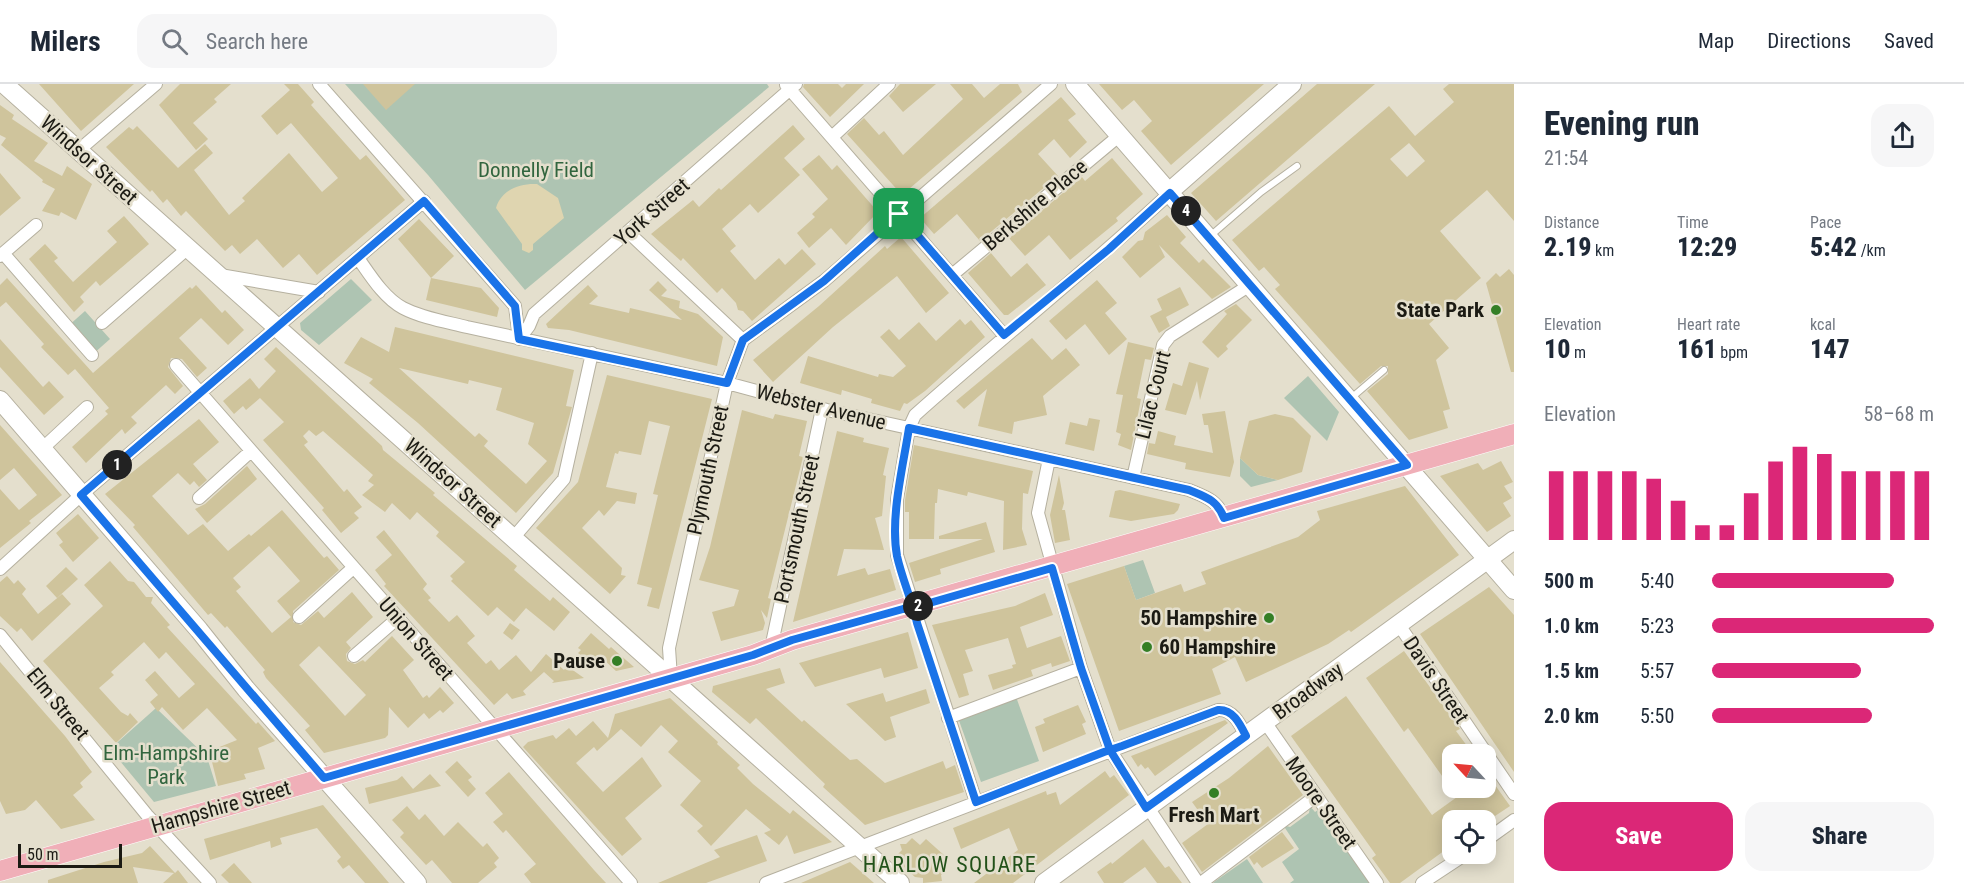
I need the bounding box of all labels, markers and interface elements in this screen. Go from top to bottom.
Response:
search box [137,14,557,68]
text: Milers [30,25,101,58]
icon: search [158,25,191,58]
text: Search here [206,29,308,54]
text: Map [1698,29,1734,53]
text: Directions [1767,29,1851,53]
text: Saved [1884,29,1934,53]
text: Evening run [1544,104,1700,143]
button: share [1871,104,1934,167]
street label: Windsor Street [36,110,142,210]
text: 21:54 [1544,146,1588,170]
street label: Berkshire Place [978,154,1092,256]
park label: Donnelly Field [478,158,594,182]
street label: York Street [610,173,694,251]
pin [873,188,924,239]
pin: 4 [1171,196,1201,226]
icon: arrive [882,197,915,230]
text: 4 [1182,201,1190,220]
text: Distance [1544,213,1599,232]
text: Time [1677,213,1709,232]
text: Pace [1810,213,1841,232]
text: 2.19 [1544,232,1591,262]
text: 12:29 [1677,232,1737,262]
text: 5:42 [1810,232,1857,262]
text: km [1591,241,1614,260]
text: /km [1857,241,1886,260]
place label: State Park [1396,298,1485,322]
marker: State Park [1489,303,1503,317]
text: Elevation [1544,315,1602,334]
text: Heart rate [1677,315,1740,334]
text: kcal [1810,315,1836,334]
text: 10 [1544,334,1570,364]
text: 161 [1677,334,1717,364]
text: 147 [1810,334,1850,364]
text: m [1570,343,1586,362]
text: bpm [1717,343,1748,362]
street label: Lilac Court [1130,348,1176,442]
street label: Webster Avenue [753,379,889,435]
text: Elevation [1544,402,1616,426]
text: 58–68 m [1863,402,1934,426]
street label: Plymouth Street [683,403,733,537]
street label: Windsor Street [400,433,506,533]
pin: 1 [102,450,132,480]
street label: Portsmouth Street [769,452,825,606]
text: 1 [113,455,121,474]
text: 500 m [1544,569,1594,593]
text: 5:40 [1640,569,1674,593]
pin: 2 [903,591,933,621]
street label: Union Street [374,593,458,685]
text: 2 [914,596,922,615]
place label: 50 Hampshire [1140,606,1257,630]
marker: 50 Hampshire [1262,611,1276,625]
text: 1.0 km [1544,614,1599,638]
text: 5:23 [1640,614,1674,638]
street label: Davis Street [1398,632,1474,728]
place label: 60 Hampshire [1159,635,1276,659]
marker: 60 Hampshire [1140,640,1154,654]
place label: Pause [553,649,605,673]
marker: Pause [610,654,624,668]
street label: Broadway [1268,657,1348,725]
text: 1.5 km [1544,659,1599,683]
text: 5:57 [1640,659,1674,683]
street label: Elm Street [22,663,94,745]
text: 2.0 km [1544,704,1599,728]
text: 5:50 [1640,704,1674,728]
park label: Elm-Hampshire Park [103,741,229,789]
north arrow [1442,744,1496,798]
map controls [1442,744,1496,864]
street label: Moore Street [1280,752,1362,854]
street label: Hampshire Street [149,776,293,838]
marker: Fresh Mart [1207,786,1221,800]
button: Save [1544,802,1733,871]
button: Share [1745,802,1934,871]
place label: Fresh Mart [1169,803,1259,827]
button: locate [1442,810,1496,864]
scale bar [18,841,122,868]
text: 50 m [27,845,59,864]
district label: HARLOW SQUARE [863,852,1037,877]

